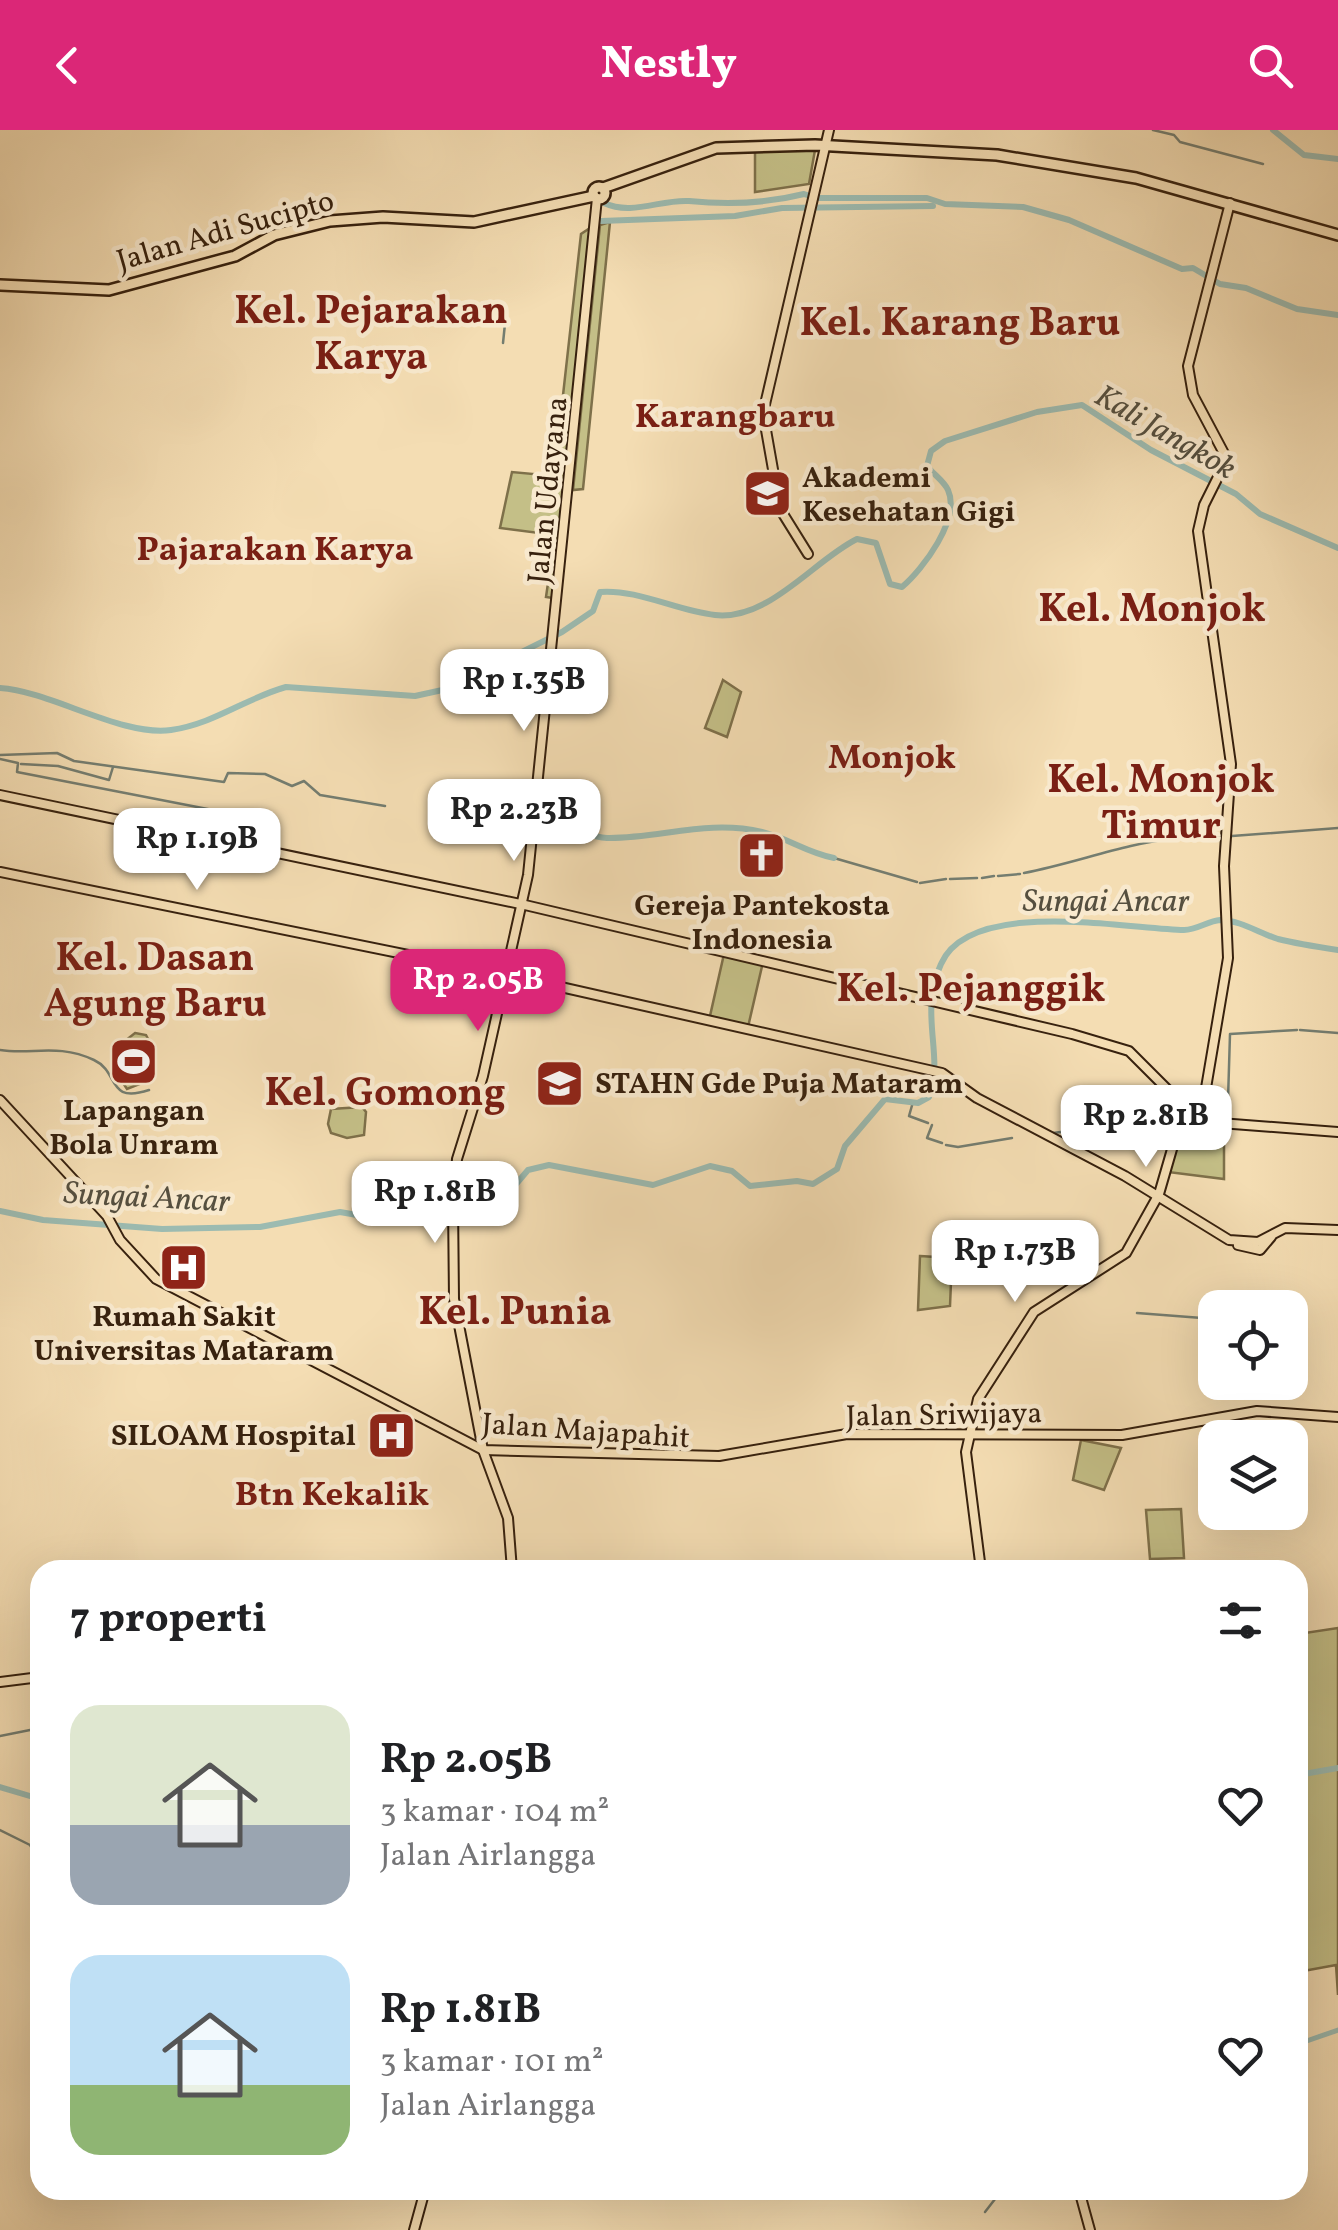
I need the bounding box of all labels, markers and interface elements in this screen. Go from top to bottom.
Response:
text: Nestly [601,34,737,97]
icon: back [40,38,95,93]
icon: search [1243,38,1298,93]
street label: Jalan Adi Sucipto [112,181,339,283]
district label: Kel. Pejarakan Karya [234,285,508,387]
district label: Kel. Karang Baru [800,297,1120,353]
water label: Kali Jangkok [1086,375,1243,492]
district label: Karangbaru [635,394,835,442]
street label: Jalan Udayana [518,395,580,586]
place label: Akademi Kesehatan Gigi [802,458,1015,534]
school or university icon: Akademi Kesehatan Gigi [741,468,793,520]
district label: Pajarakan Karya [136,527,414,575]
district label: Kel. Monjok [1038,583,1266,639]
pin: Rp 1.35B [421,649,627,734]
text: Rp 1.35B [462,659,586,703]
district label: Monjok [828,735,956,783]
district label: Kel. Monjok Timur [1047,754,1275,856]
pin: Rp 2.23B [411,779,617,864]
text: Rp 2.23B [450,789,578,833]
pin: Rp 1.19B [94,808,300,893]
text: Rp 1.19B [136,818,258,862]
church icon: Gereja Pantekosta Indonesia [736,830,788,882]
water label: Sungai Ancar [1023,881,1190,925]
place label: Gereja Pantekosta Indonesia [634,886,890,962]
district label: Kel. Dasan Agung Baru [43,932,267,1034]
pin: Rp 2.05B [375,949,581,1034]
text: Rp 2.05B [412,959,544,1003]
district label: Kel. Pejanggik [836,963,1106,1019]
sports icon: Lapangan Bola Unram [108,1035,160,1087]
school or university icon: STAHN Gde Puja Mataram [534,1057,586,1109]
place label: STAHN Gde Puja Mataram [595,1064,963,1106]
district label: Kel. Gomong [264,1067,506,1123]
pin: Rp 2.81B [1043,1085,1249,1170]
place label: Lapangan Bola Unram [49,1091,219,1167]
text: Rp 2.81B [1083,1095,1209,1139]
pin: Rp 1.81B [332,1161,538,1246]
text: Rp 1.81B [374,1171,496,1215]
water label: Sungai Ancar [62,1173,232,1225]
pin: Rp 1.73B [912,1220,1118,1305]
text: Rp 1.73B [954,1230,1076,1274]
hospital icon: Rumah Sakit Universitas Mataram [158,1241,210,1293]
district label: Kel. Punia [418,1286,612,1342]
map controls [1198,1290,1308,1530]
button: locate [1198,1290,1308,1400]
place label: Rumah Sakit Universitas Mataram [34,1297,334,1373]
street label: Jalan Sriwijaya [845,1393,1043,1439]
street label: Jalan Majapahit [480,1404,691,1460]
hospital icon: SILOAM Hospital [365,1409,417,1461]
place label: SILOAM Hospital [111,1416,356,1458]
button: layers [1198,1420,1308,1530]
district label: Btn Kekalik [235,1472,429,1520]
text: 7 properti [70,1591,267,1650]
icon: filters [1213,1593,1268,1648]
text: Rp 2.05B [380,1732,552,1791]
icon: home [150,1745,270,1865]
icon: heart [1213,1778,1268,1833]
text: 3 kamar · 104 m² [380,1791,609,1835]
text: Jalan Airlangga [380,1835,596,1879]
text: Rp 1.81B [380,1982,541,2041]
icon: home [150,1995,270,2115]
icon: heart [1213,2028,1268,2083]
text: 3 kamar · 101 m² [380,2041,604,2085]
text: Jalan Airlangga [380,2085,596,2129]

